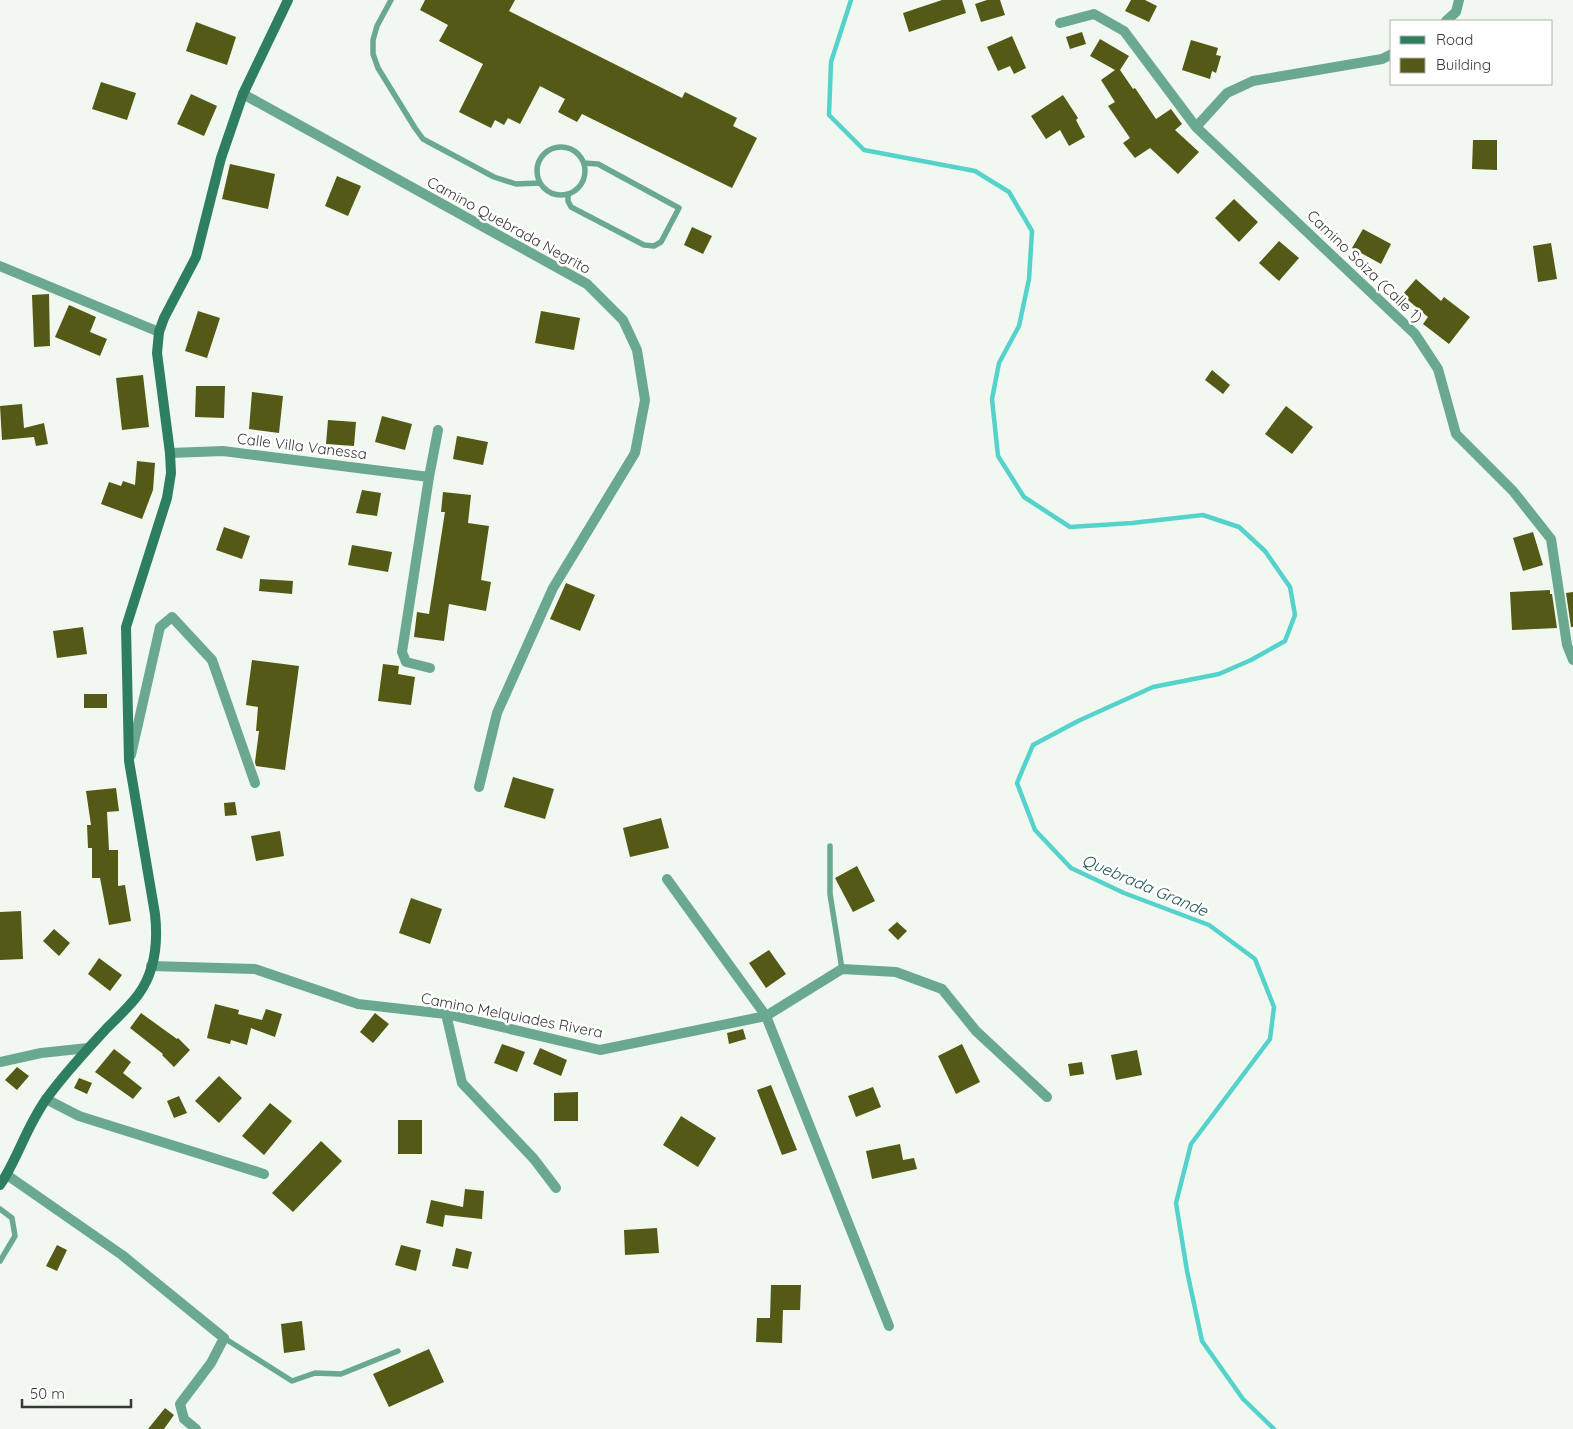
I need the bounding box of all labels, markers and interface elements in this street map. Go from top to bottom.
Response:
legend [1390,20,1553,85]
text: Road [1436,30,1473,49]
text: Building [1436,55,1491,74]
street label: Camino Quebrada Negrito [424,172,594,278]
street label: Camino Soiza (Calle 1) [1303,206,1427,326]
street label: Calle Villa Vanessa [236,429,368,463]
water label: Quebrada Grande [1079,850,1212,921]
street label: Camino Melquiades Rivera [420,988,604,1042]
scale bar [22,1376,131,1408]
text: 50 m [30,1384,65,1403]

